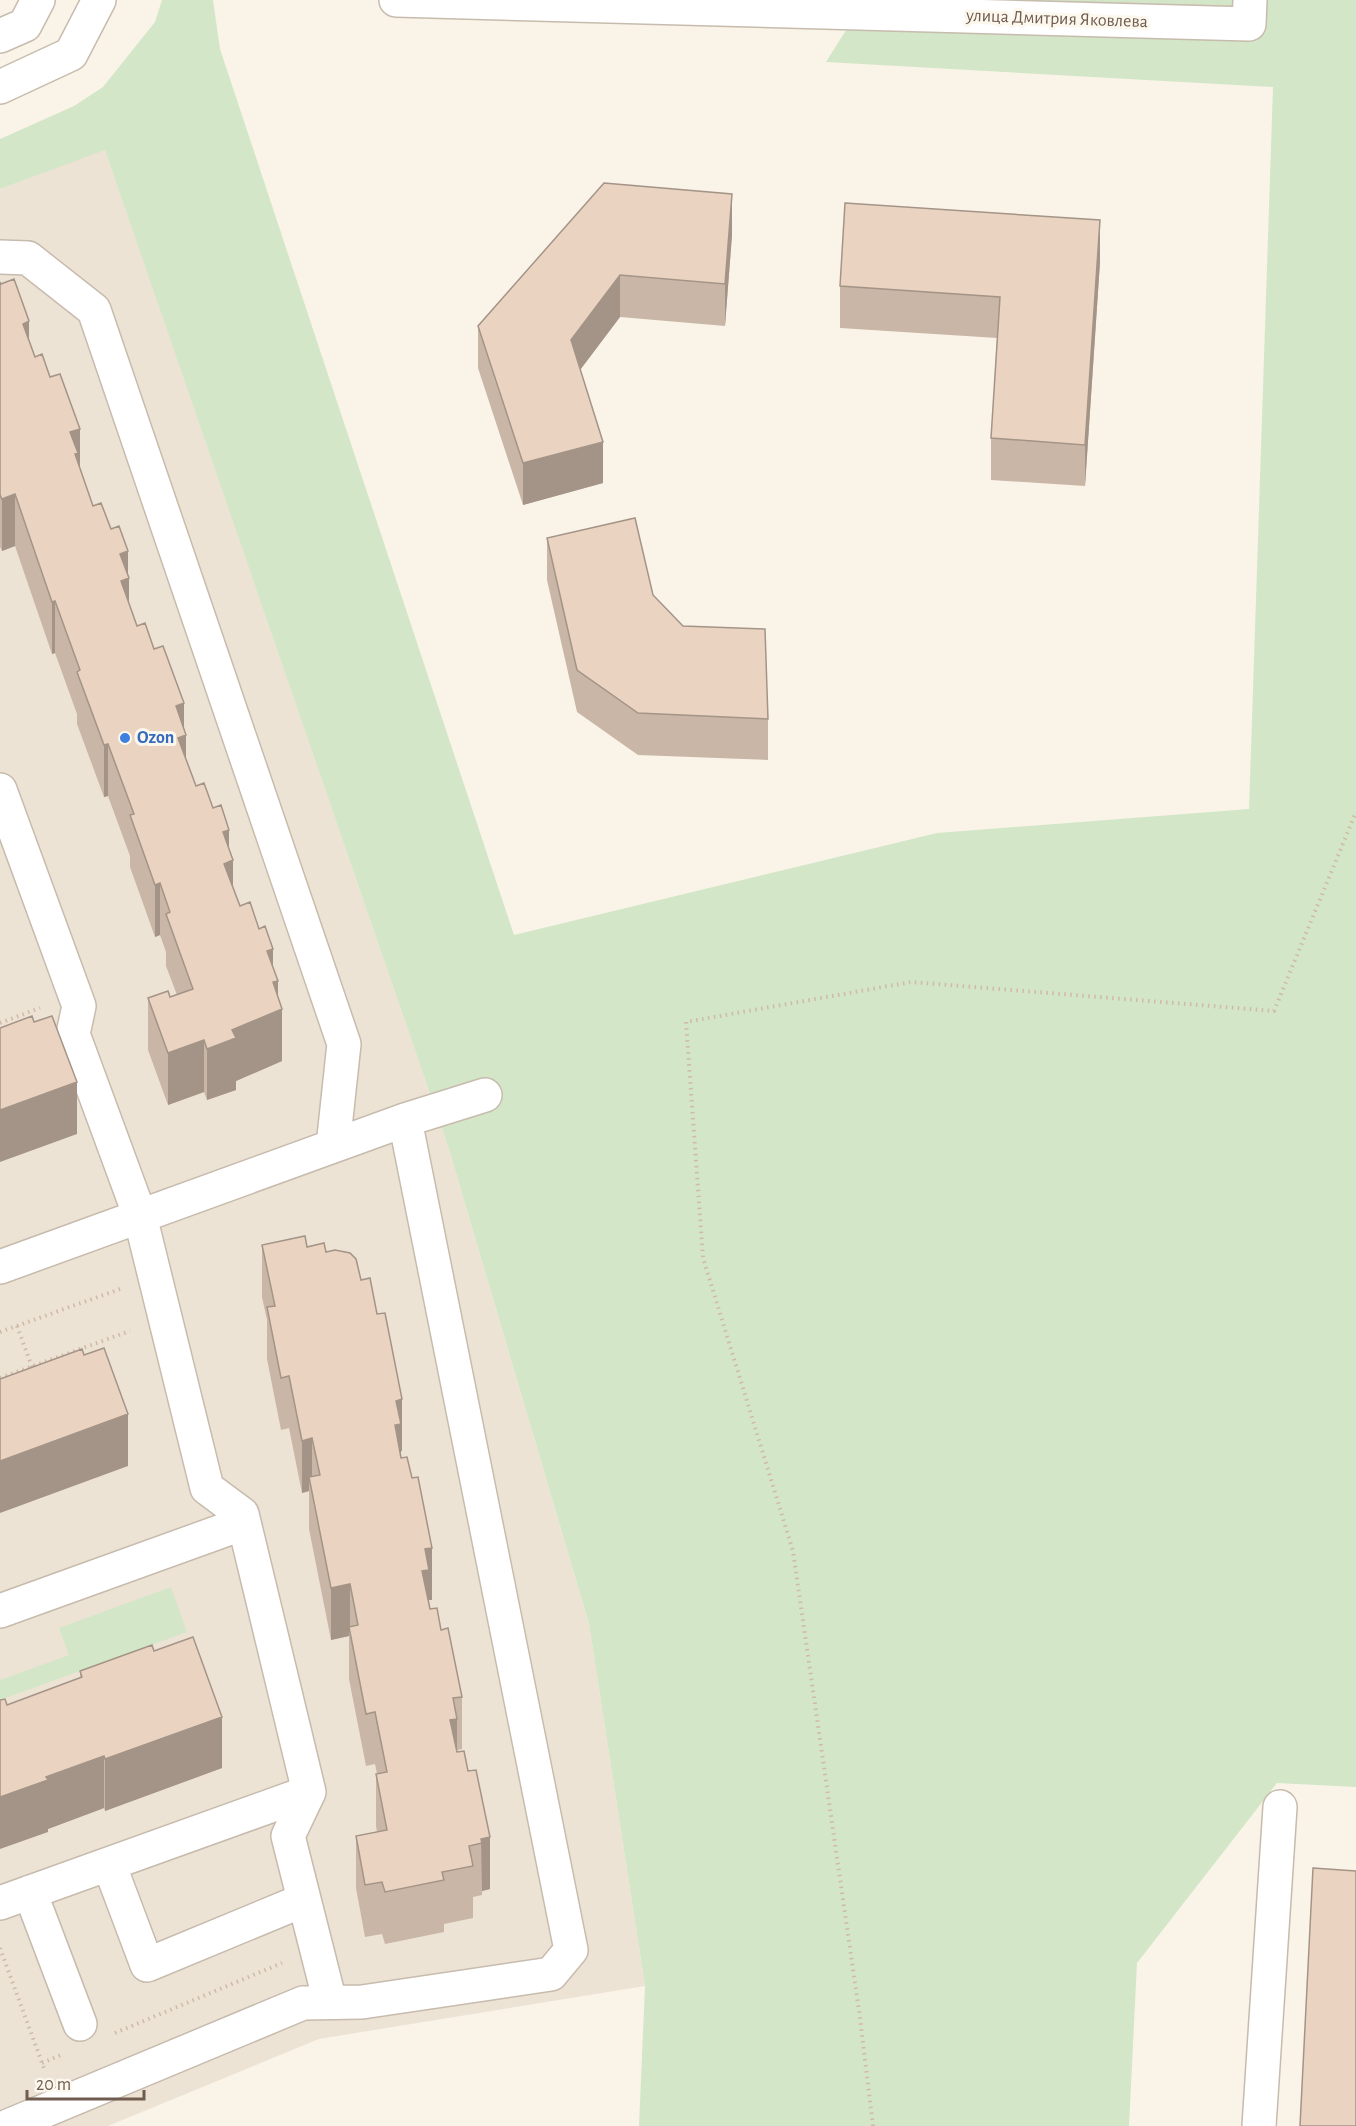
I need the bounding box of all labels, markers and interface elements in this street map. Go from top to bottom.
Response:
street label: улица Дмитрия Яковлева [965,7,1148,31]
place label: Ozon [137,729,174,747]
marker: Ozon [118,731,132,745]
scale bar [27,2063,144,2101]
text: 20 m [36,2076,71,2094]

